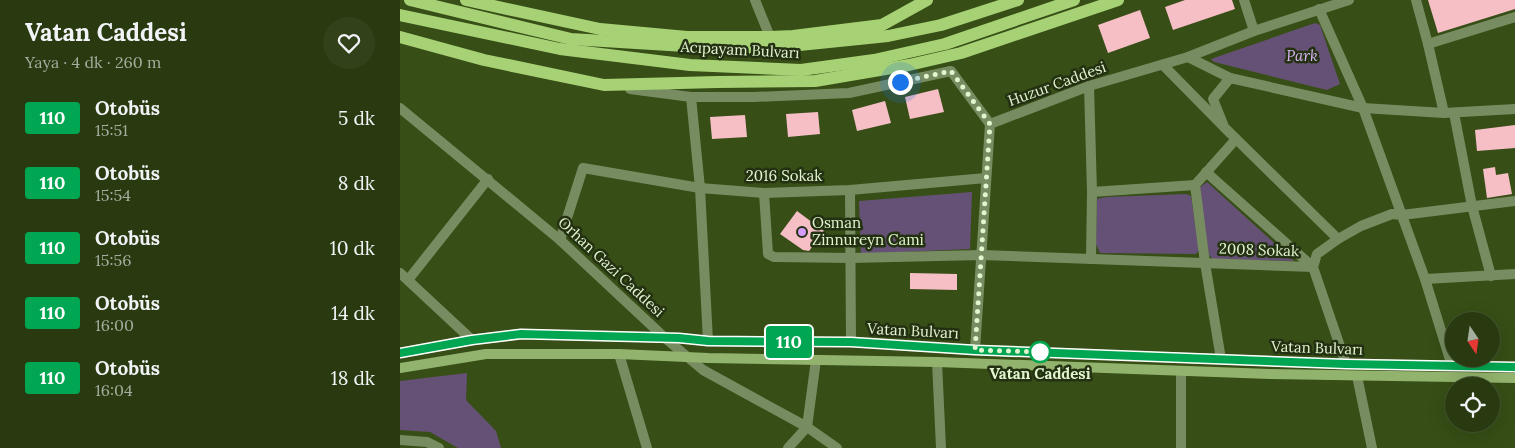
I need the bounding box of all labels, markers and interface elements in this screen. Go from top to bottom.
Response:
text: Vatan Caddesi [25,17,187,48]
button: heart [323,17,375,69]
street label: Acıpayam Bulvarı [679,37,800,62]
park label: Park [1286,46,1318,65]
text: Yaya · 4 dk · 260 m [25,52,161,72]
street label: Huzur Caddesi [1005,57,1108,110]
your location [888,70,913,95]
text: Otobüs [95,96,160,120]
text: 110 [39,106,66,129]
text: 5 dk [338,106,375,130]
text: 15:51 [95,120,128,140]
text: Otobüs [95,161,160,185]
street label: 2016 Sokak [746,166,822,185]
text: 110 [39,171,66,194]
text: 8 dk [338,171,375,195]
text: 15:54 [95,185,131,205]
street label: Orhan Gazi Caddesi [554,212,668,321]
place label: Osman Zinnureyn Cami [812,213,924,249]
text: Otobüs [95,226,160,250]
marker: Osman Zinnureyn Cami [796,226,808,238]
text: 110 [39,236,66,259]
text: 10 dk [330,236,375,260]
street label: 2008 Sokak [1219,239,1299,260]
text: 15:56 [95,250,132,270]
text: Otobüs [95,291,160,315]
text: 110 [39,301,66,324]
text: 14 dk [331,301,375,325]
north arrow [1445,312,1500,368]
map controls [1445,312,1500,432]
text: 16:00 [95,315,134,335]
street label: Vatan Bulvarı [866,319,959,342]
line badge: 110 [760,326,818,358]
text: 110 [776,330,802,353]
street label: Vatan Bulvarı [1270,336,1363,359]
marker: Vatan Caddesi [1029,341,1051,363]
text: Otobüs [95,356,160,380]
place label: Vatan Caddesi [989,364,1091,383]
text: 110 [39,366,66,389]
text: 18 dk [331,366,375,390]
button: locate [1445,377,1500,432]
text: 16:04 [95,380,133,400]

